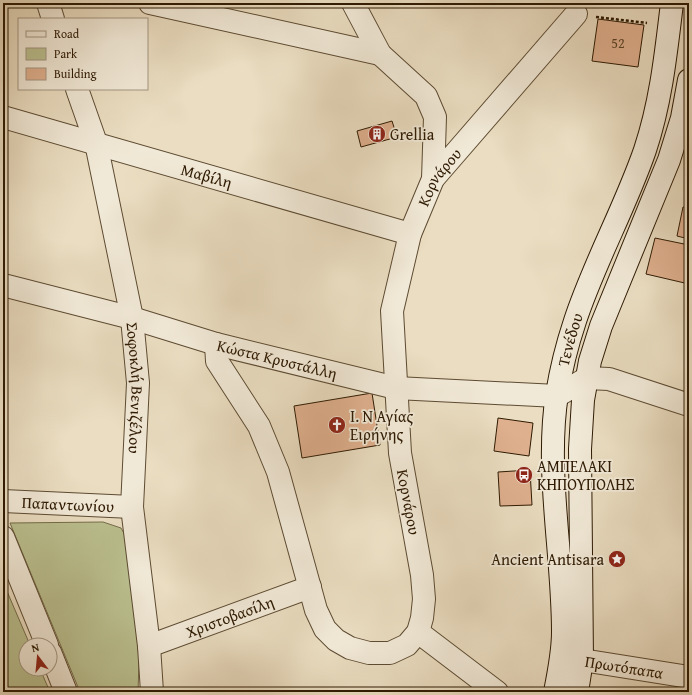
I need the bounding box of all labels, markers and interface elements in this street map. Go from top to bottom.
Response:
legend [18,18,148,90]
text: Road [54,25,80,42]
house number: 52 [611,33,625,53]
text: Park [54,45,78,62]
text: Building [54,65,97,82]
place label: Grellia [390,122,435,146]
building icon: Grellia [367,124,387,144]
street label: Κορνάρου [411,142,467,210]
street label: Μαβίλη [178,157,235,194]
street label: Τενέδου [551,310,589,369]
street label: Σοφοκλή Βενιζέλου [120,321,150,454]
street label: Κώστα Κρυστάλλη [215,333,340,385]
place label: Ι. Ν Αγίας Ειρήνης [350,404,414,446]
church icon: Ι. Ν Αγίας Ειρήνης [327,415,347,435]
place label: ΑΜΠΕΛΑΚΙ ΚΗΠΟΥΠΟΛΗΣ [537,454,634,496]
bus stop icon: ΑΜΠΕΛΑΚΙ ΚΗΠΟΥΠΟΛΗΣ [514,465,534,485]
street label: Κορνάρου [391,467,427,537]
street label: Παπαντωνίου [21,490,115,518]
place label: Ancient Antisara [491,547,604,571]
place icon: Ancient Antisara [607,549,627,569]
street label: Χριστοβασίλη [182,589,277,644]
north arrow [18,637,58,677]
text: N [30,639,42,656]
street label: Πρωτόπαπα [583,649,665,685]

